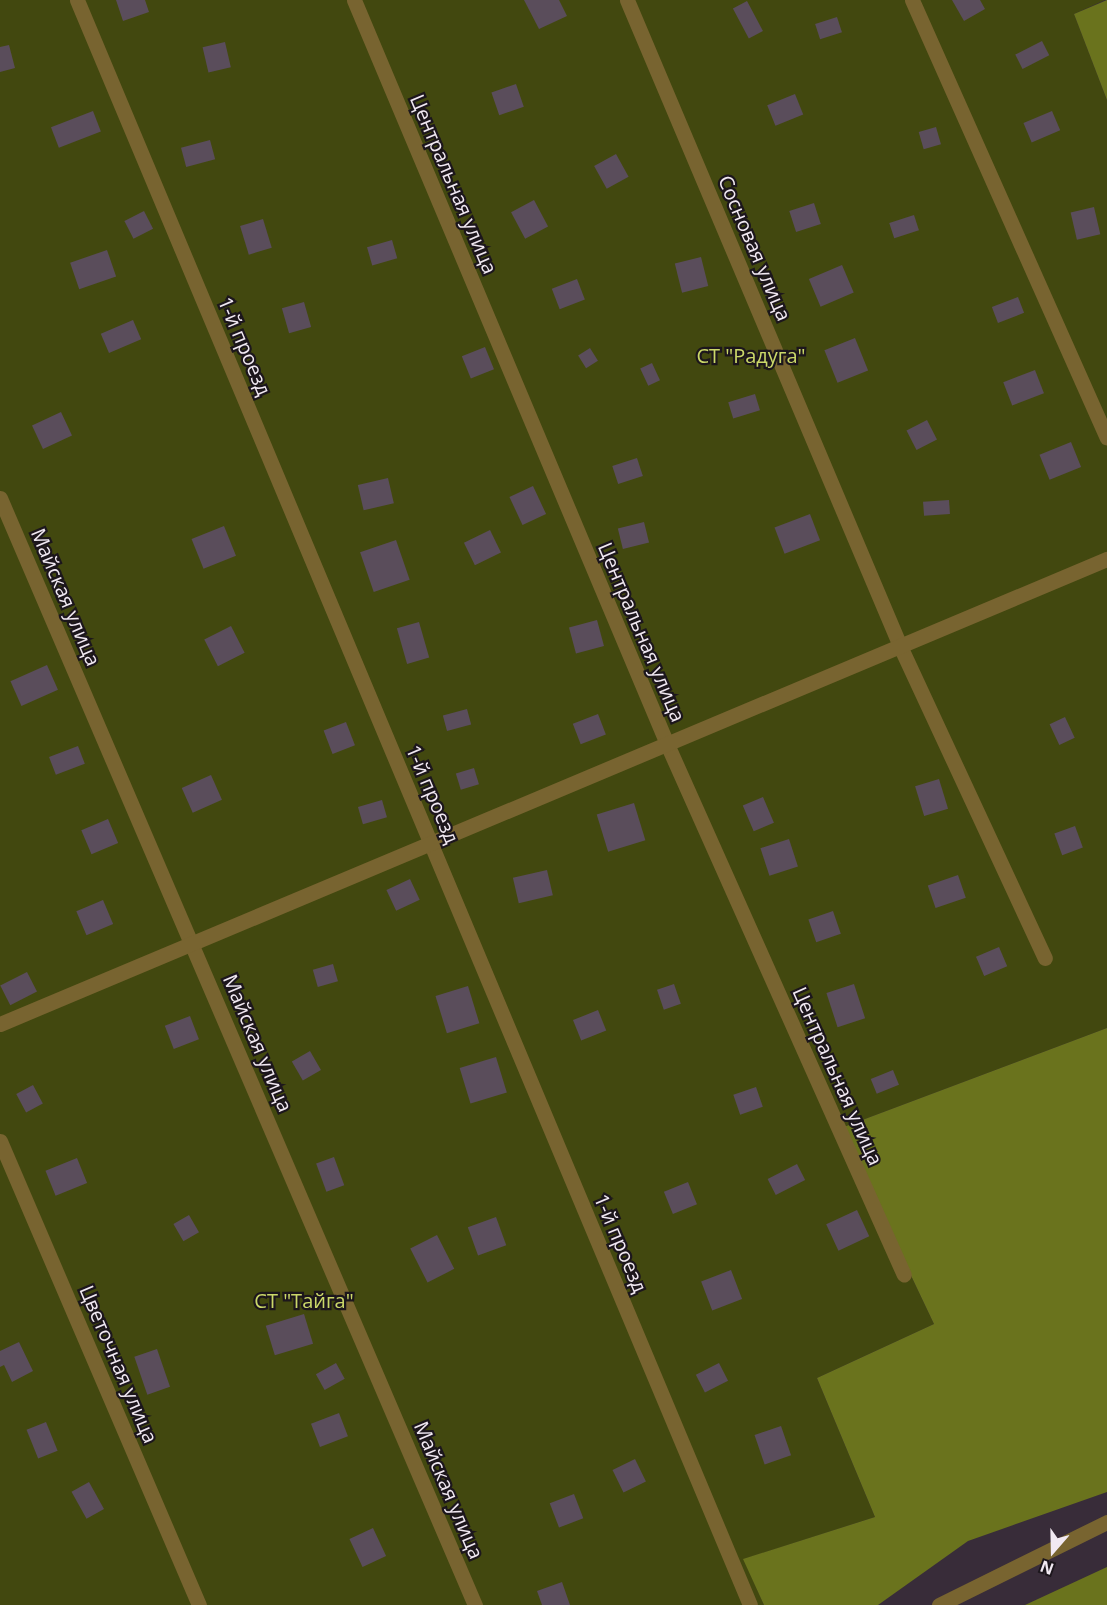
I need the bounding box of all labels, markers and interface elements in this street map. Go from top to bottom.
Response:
street label: Центральная улица [405,91,503,277]
street label: Сосновая улица [714,172,796,324]
street label: 1-й проезд [213,293,277,399]
park label: СТ "Радуга" [696,343,806,367]
street label: Майская улица [26,525,106,669]
street label: Центральная улица [593,539,691,725]
street label: 1-й проезд [401,741,465,847]
street label: Майская улица [218,971,298,1115]
street label: Центральная улица [788,983,888,1169]
street label: 1-й проезд [589,1190,653,1296]
street label: Цветочная улица [75,1282,163,1446]
park label: СТ "Тайга" [254,1288,354,1312]
street label: Майская улица [409,1418,489,1562]
north arrow [1023,1521,1083,1581]
text: N [1037,1555,1057,1580]

